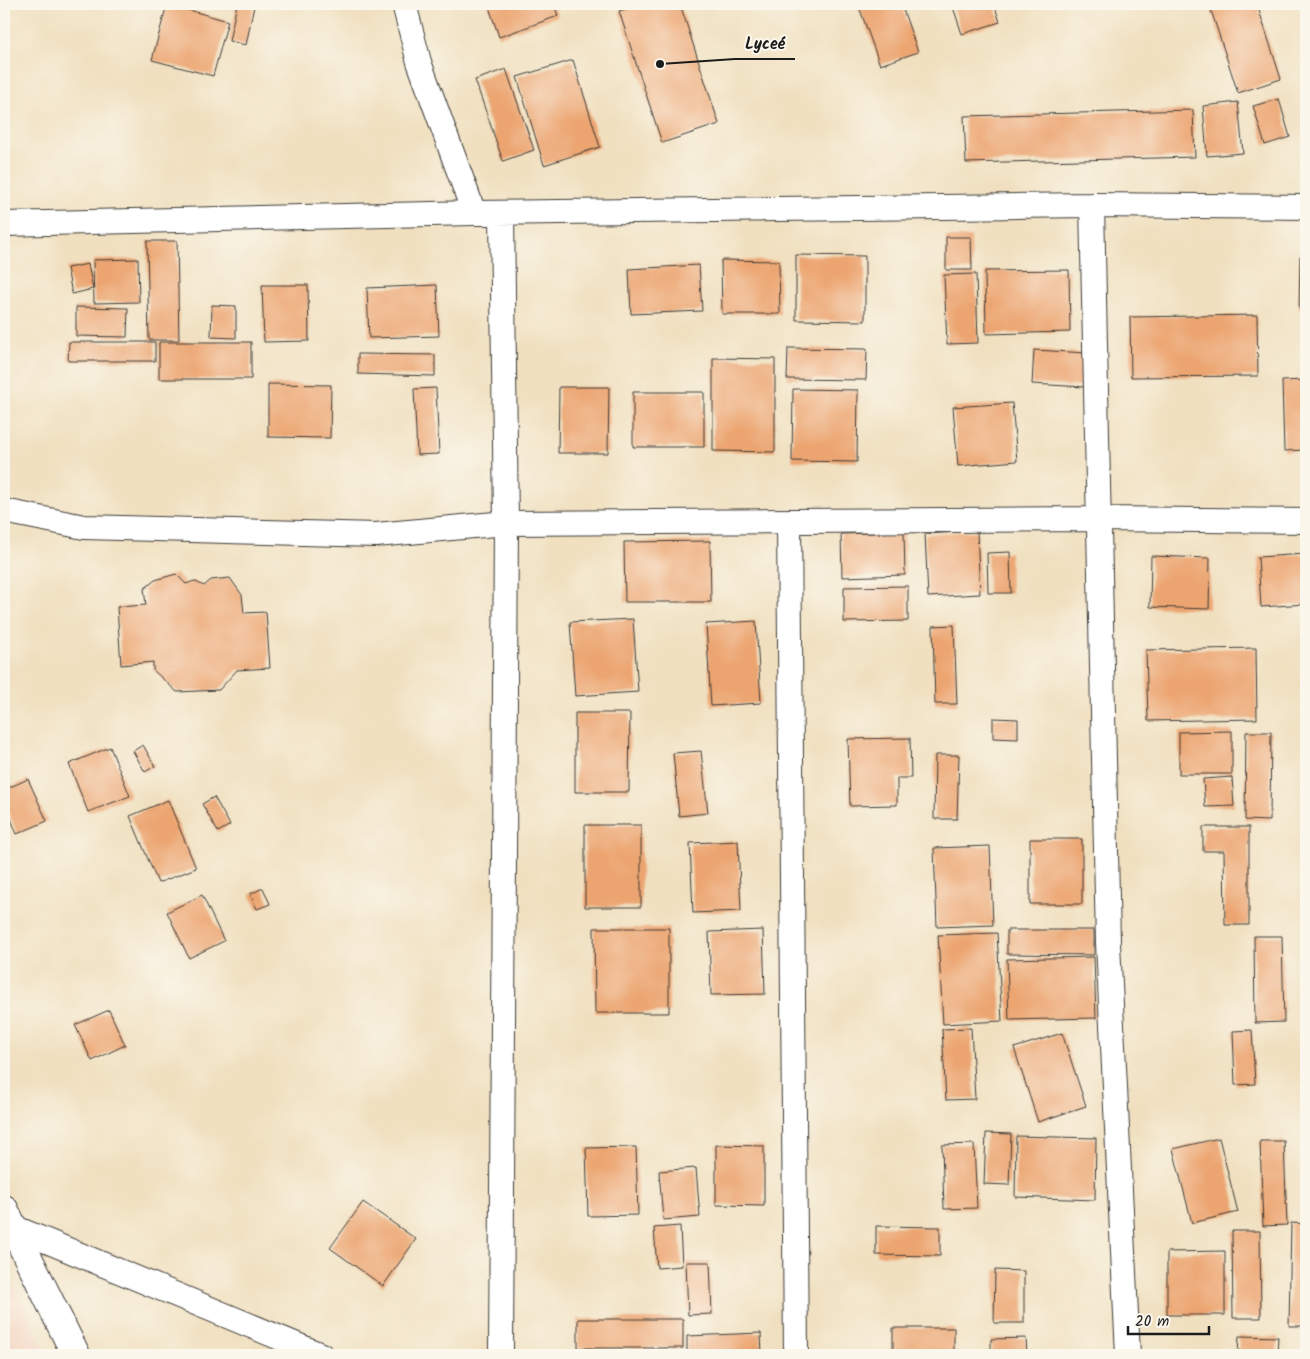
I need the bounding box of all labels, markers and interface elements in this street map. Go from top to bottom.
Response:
callout: Lyceé [735,28,795,59]
text: Lyceé [745,32,786,57]
scale bar [1128,1304,1209,1336]
text: 20 m [1135,1310,1169,1334]

